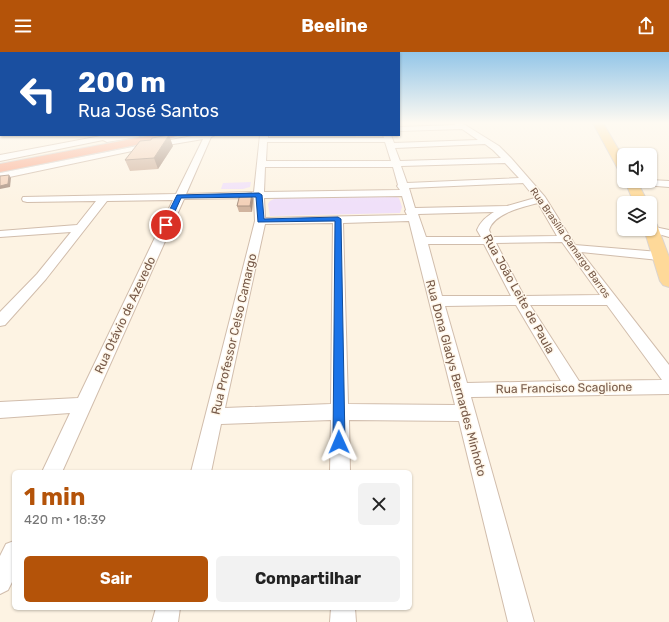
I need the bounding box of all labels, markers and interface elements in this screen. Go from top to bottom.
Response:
icon: menu [12,15,34,37]
text: Beeline [301,15,368,37]
icon: share [635,15,657,37]
text: 200 m [78,66,166,99]
icon: left [12,68,64,120]
text: Rua José Santos [78,100,219,122]
map controls [617,148,657,236]
button: sound [617,148,657,188]
street label: Rua Brasília Camargo Barros [527,186,613,300]
button: layers [617,196,657,236]
pin [149,208,183,242]
icon: arrive [155,214,177,236]
street label: Rua João Leite de Paula [480,232,558,356]
street label: Rua Professor Celso Camargo [209,252,259,416]
street label: Rua Otávio de Azevedo [92,254,158,376]
street label: Rua Dona Gladys Bernardes Minhoto [423,278,489,478]
street label: Rua Francisco Scaglione [496,380,633,396]
position arrow [318,421,360,463]
text: 1 min [24,483,85,511]
button: close [358,483,400,525]
text: 420 m · 18:39 [24,512,106,527]
button: Sair [24,556,208,602]
button: Compartilhar [216,556,400,602]

